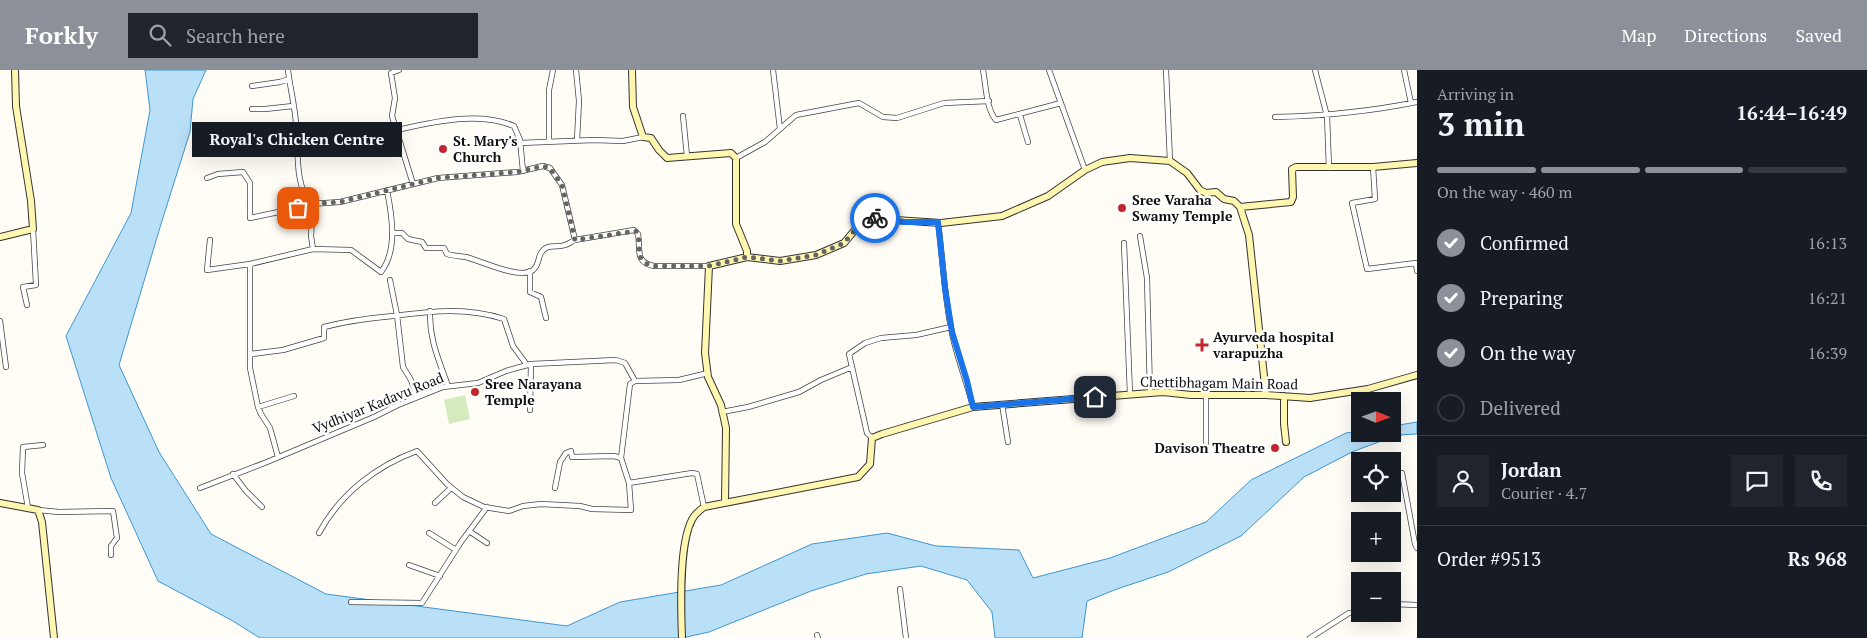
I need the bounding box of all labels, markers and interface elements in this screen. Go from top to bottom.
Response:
search box [128,13,478,58]
text: Forkly [25,19,98,51]
icon: search [146,21,174,49]
text: Search here [186,23,285,48]
text: Map [1621,23,1656,47]
text: Directions [1684,23,1767,47]
text: Saved [1795,23,1842,47]
text: Arriving in [1437,83,1514,105]
text: 16:44–16:49 [1736,100,1847,125]
text: 3 min [1437,103,1525,145]
callout: Royal's Chicken Centre [193,123,403,158]
text: Royal's Chicken Centre [210,128,384,150]
place label: St. Mary's Church [453,131,518,166]
marker: St. Mary's Church [437,143,449,155]
text: On the way · 460 m [1437,181,1572,203]
pin [277,187,319,229]
place label: Sree Varaha Swamy Temple [1132,190,1233,225]
courier [850,193,900,243]
icon: bag [284,194,312,222]
marker: Sree Varaha Swamy Temple [1116,202,1128,214]
icon: bike [861,204,889,232]
icon: check [1437,229,1465,257]
text: Confirmed [1480,230,1569,255]
text: 16:13 [1808,232,1847,254]
icon: check [1437,284,1465,312]
text: Preparing [1480,285,1563,310]
text: 16:21 [1808,287,1847,309]
place label: Ayurveda hospital varapuzha [1212,327,1334,362]
marker: Ayurveda hospital varapuzha [1195,338,1209,352]
icon: check [1437,339,1465,367]
text: On the way [1480,340,1575,365]
text: 16:39 [1808,342,1847,364]
street label: Vydhiyar Kadavu Road [309,367,446,438]
street label: Chettibhagam Main Road [1140,372,1298,393]
place label: Sree Narayana Temple [485,374,582,409]
pin [1074,376,1116,418]
icon: home [1081,383,1109,411]
marker: Sree Narayana Temple [469,386,481,398]
north arrow [1351,392,1401,442]
map controls [1351,392,1401,622]
text: Delivered [1480,395,1561,420]
place label: Davison Theatre [1155,438,1265,457]
marker: Davison Theatre [1269,442,1281,454]
button: locate [1351,452,1401,502]
button: person [1437,455,1489,507]
button: chat [1731,455,1783,507]
button: phone [1795,455,1847,507]
text: Jordan [1501,457,1562,482]
text: Courier · 4.7 [1501,482,1587,504]
button: + [1351,512,1401,562]
text: Order #9513 [1437,546,1541,571]
text: Rs 968 [1788,546,1847,571]
button: − [1351,572,1401,622]

